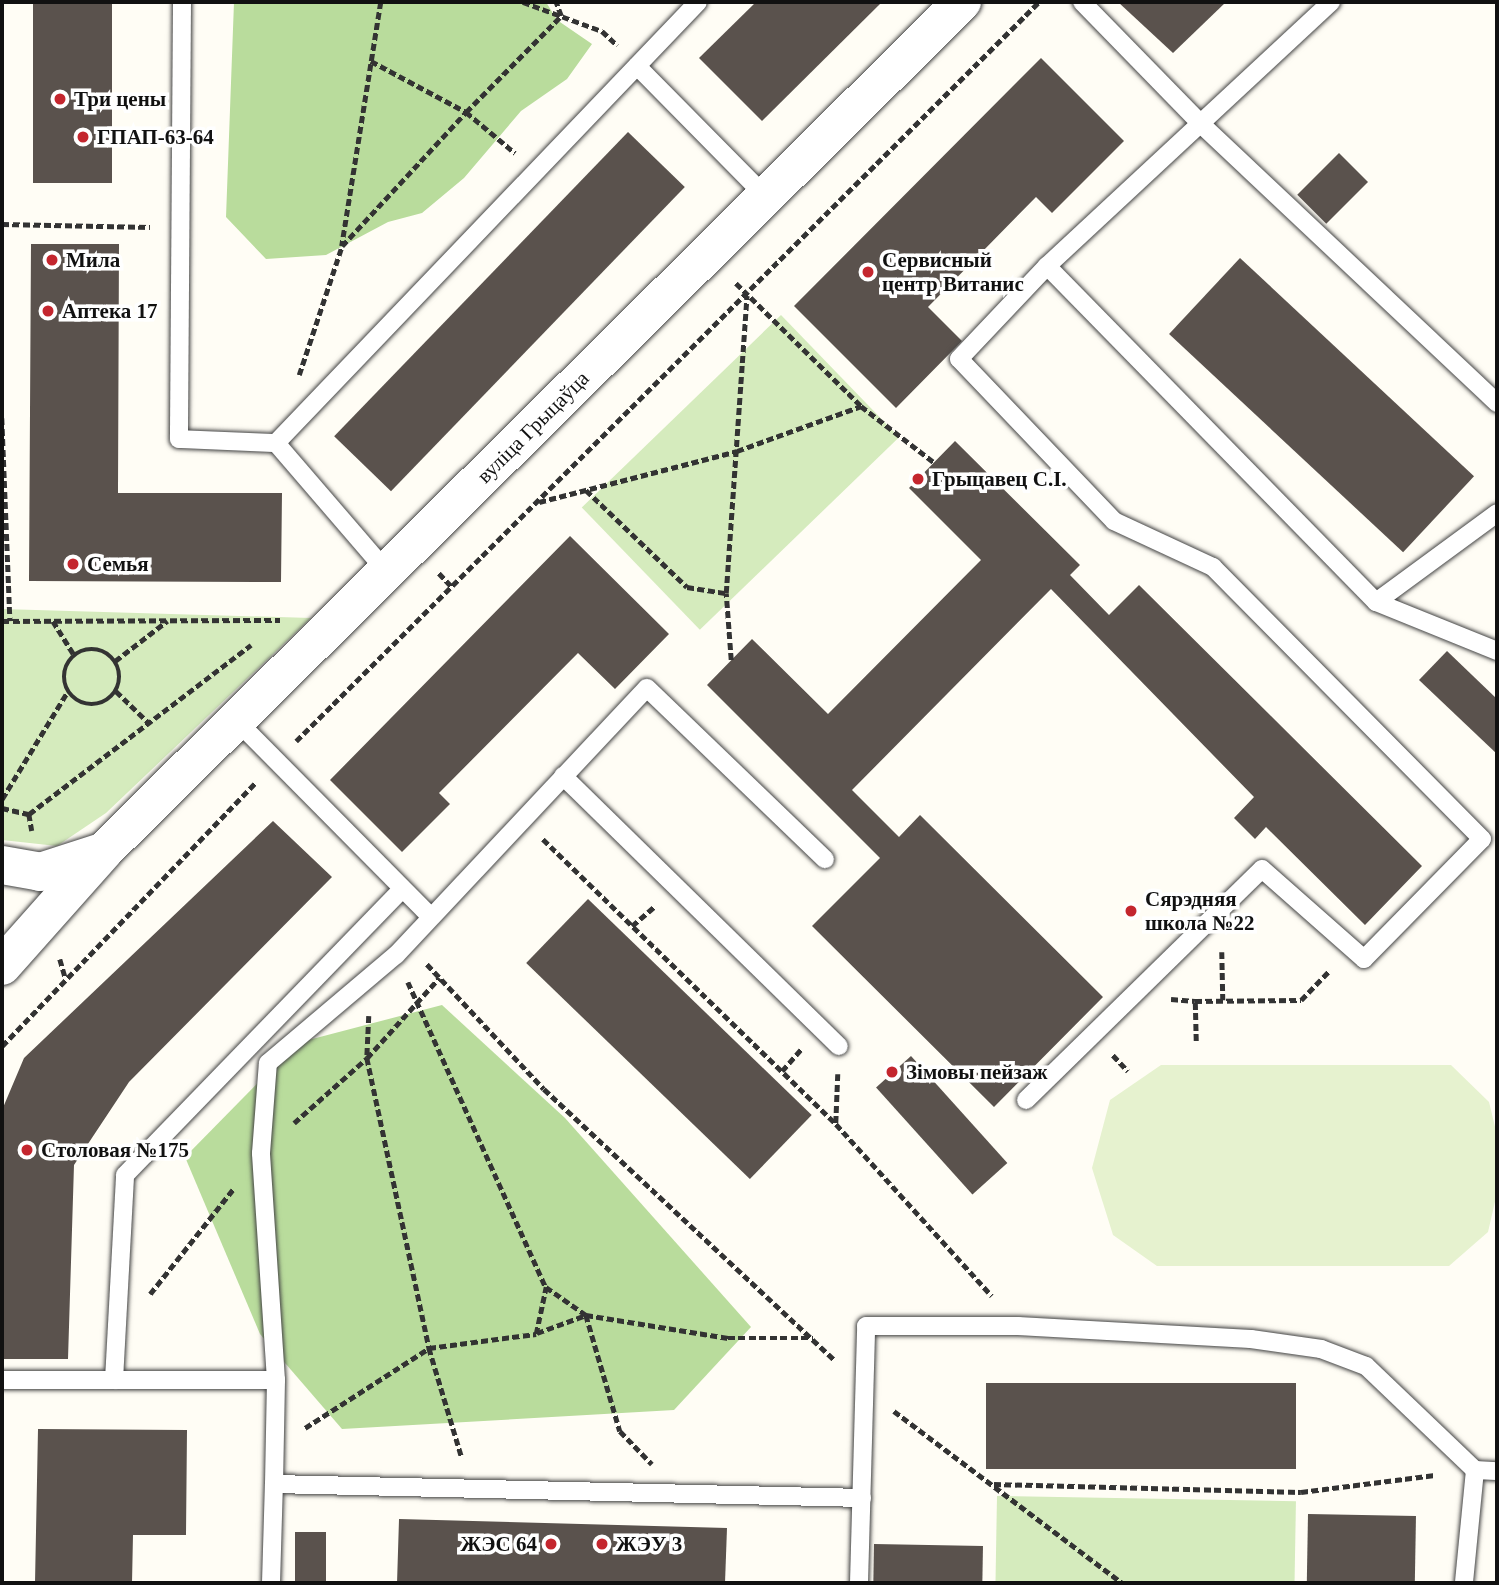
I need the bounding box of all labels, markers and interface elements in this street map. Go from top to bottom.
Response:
place label: Три цены [74,86,166,112]
marker: Три цены [52,91,68,107]
place label: ГПАП-63-64 [97,124,214,150]
marker: ГПАП-63-64 [75,129,91,145]
place label: Мила [66,247,120,273]
place label: Сервисный центр Витанис [882,247,1024,297]
marker: Мила [44,252,60,268]
marker: Сервисный центр Витанис [860,264,876,280]
place label: Аптека 17 [62,298,157,324]
marker: Аптека 17 [40,303,56,319]
street label: вуліца Грыцаўца [472,366,594,488]
place label: Грыцавец С.І. [932,466,1067,492]
marker: Грыцавец С.І. [910,471,926,487]
place label: Семья [87,551,149,577]
marker: Семья [65,556,81,572]
place label: Сярэдняя школа №22 [1145,886,1254,936]
marker: Сярэдняя школа №22 [1123,903,1139,919]
place label: Зімовы пейзаж [906,1059,1048,1085]
marker: Зімовы пейзаж [884,1064,900,1080]
place label: Столовая №175 [41,1137,189,1163]
marker: Столовая №175 [19,1142,35,1158]
place label: ЖЭС 64 [461,1531,537,1557]
place label: ЖЭУ 3 [616,1531,682,1557]
marker: ЖЭС 64 [543,1536,559,1552]
marker: ЖЭУ 3 [594,1536,610,1552]

